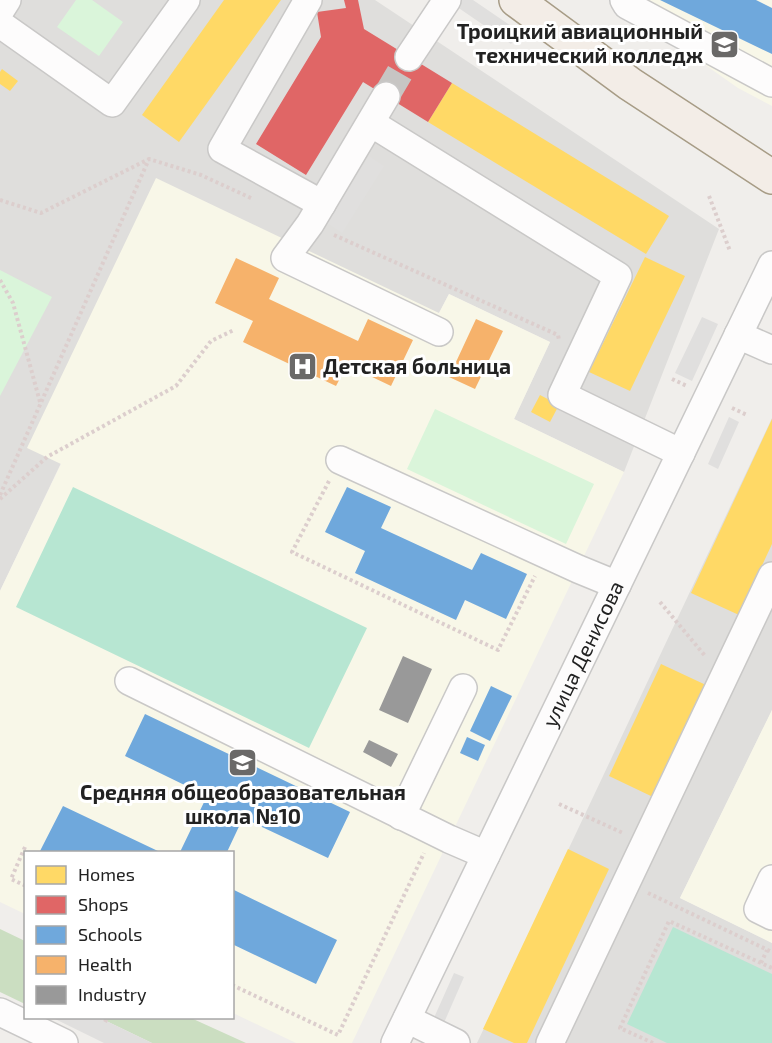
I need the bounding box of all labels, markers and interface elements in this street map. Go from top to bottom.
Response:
place label: Троицкий авиационный технический колледж [457,18,703,67]
school or university icon: Троицкий авиационный технический колледж [708,28,740,60]
hospital icon: Детская больница [286,351,318,383]
place label: Детская больница [323,353,511,378]
street label: улица Денисова [536,576,628,731]
school or university icon: Средняя общеобразовательная школа №10 [227,746,259,778]
place label: Средняя общеобразовательная школа №10 [80,779,406,828]
legend [24,851,234,1019]
text: Homes [78,863,135,885]
text: Shops [78,893,128,915]
text: Schools [78,923,142,945]
text: Health [78,953,132,975]
text: Industry [78,983,147,1005]

